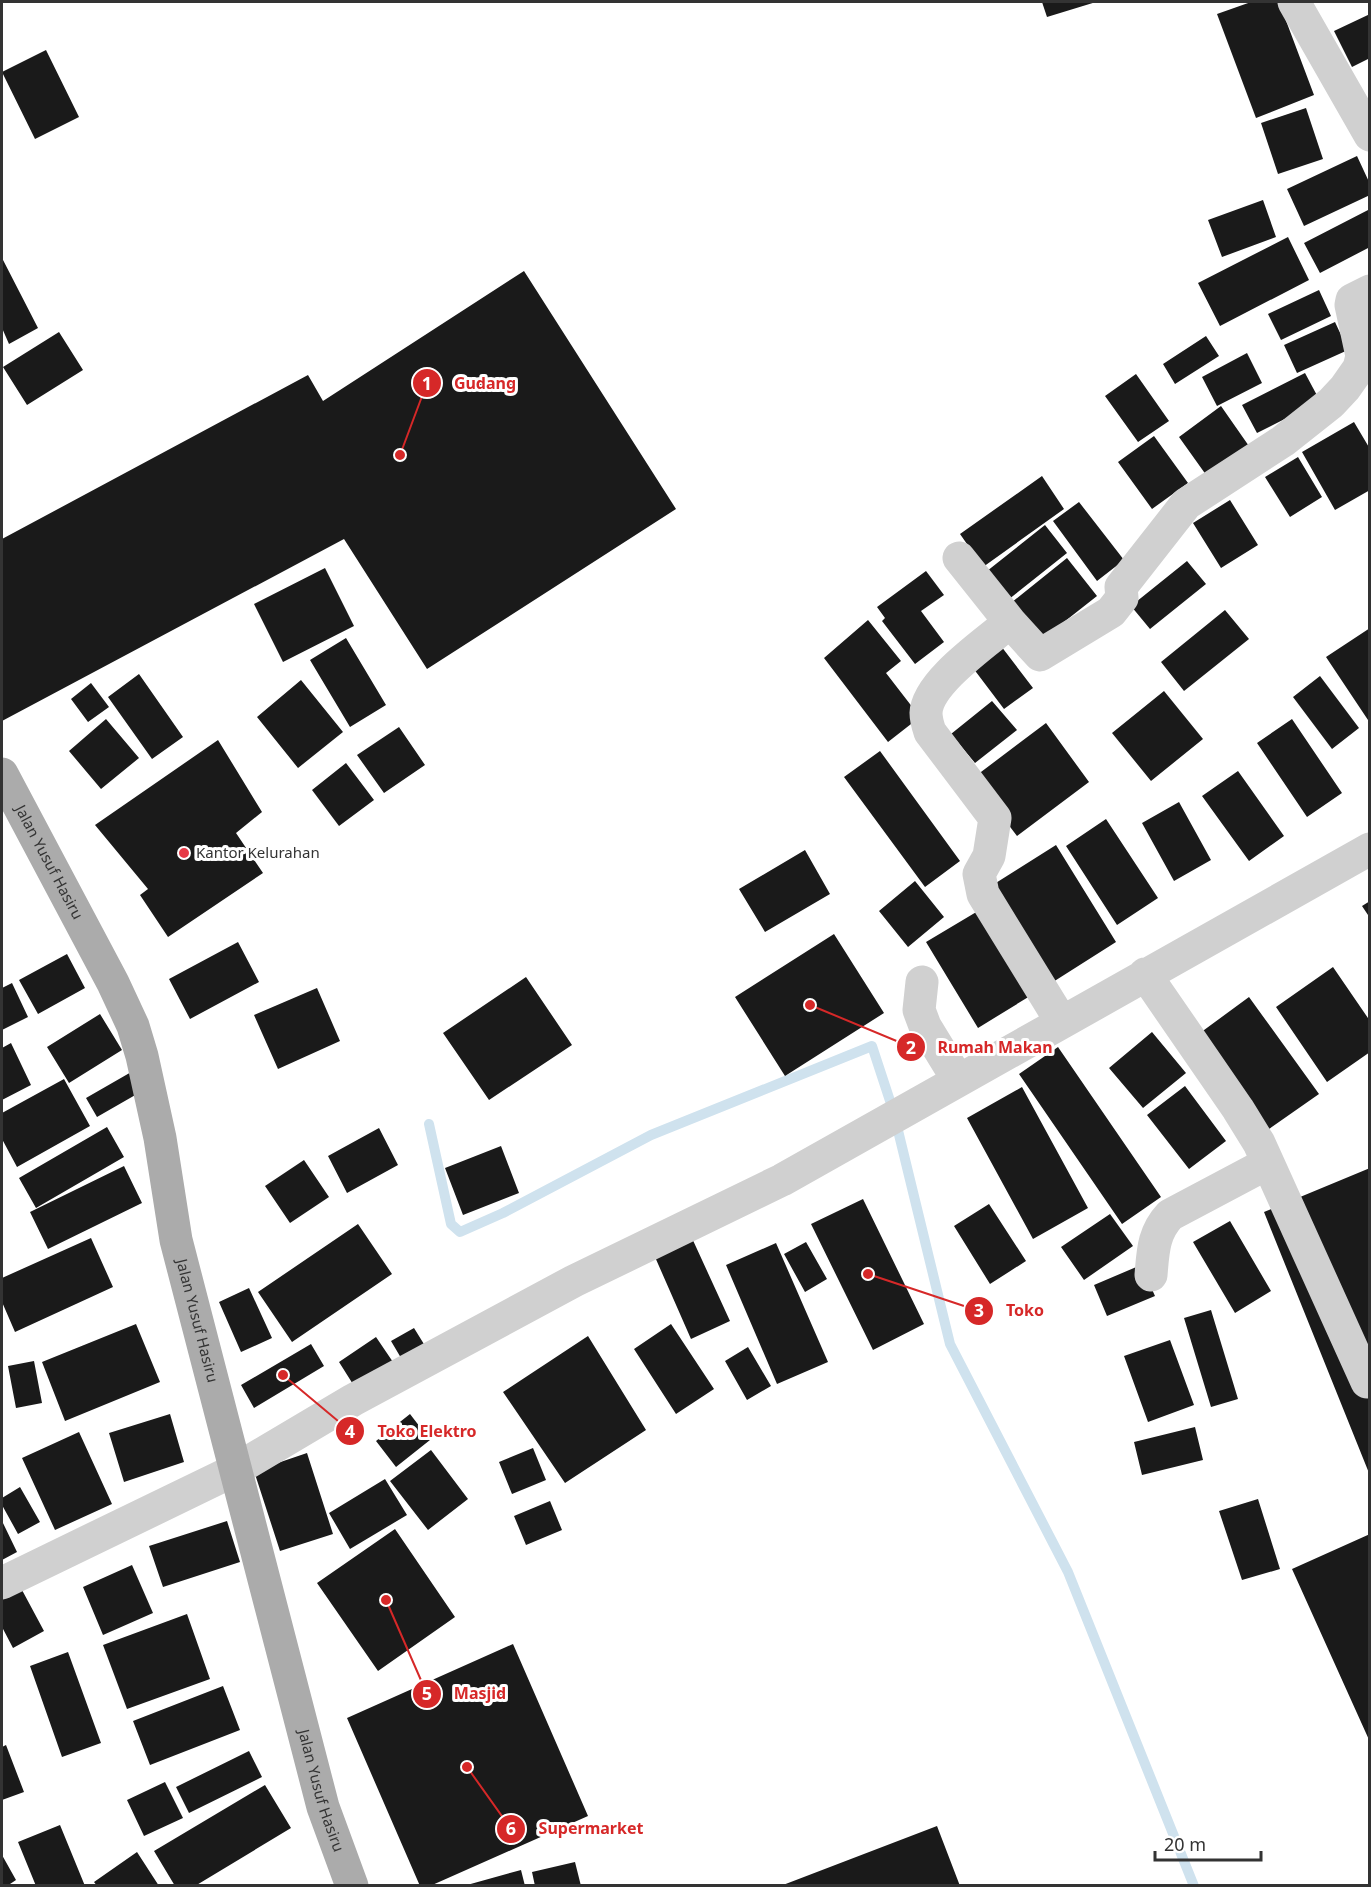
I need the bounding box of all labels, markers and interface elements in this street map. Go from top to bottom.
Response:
callout: Gudang [412,366,529,400]
text: 1 [422,371,432,395]
text: Gudang [454,372,516,394]
street label: Jalan Yusuf Hasiru [10,799,88,923]
place label: Kantor Kelurahan [196,842,320,862]
marker: Kantor Kelurahan [177,846,191,860]
callout: Rumah Makan [896,1030,1065,1064]
text: 2 [906,1035,916,1059]
text: Rumah Makan [937,1036,1053,1058]
street label: Jalan Yusuf Hasiru [172,1255,224,1384]
callout: Toko [964,1294,1056,1328]
text: 3 [974,1298,984,1322]
text: Toko [1006,1299,1044,1321]
callout: Toko Elektro [335,1414,489,1448]
text: 4 [345,1419,355,1443]
text: Toko Elektro [377,1420,477,1442]
callout: Masjid [412,1677,519,1711]
text: 5 [422,1681,432,1705]
text: Masjid [454,1682,506,1704]
street label: Jalan Yusuf Hasiru [294,1725,350,1854]
callout: Supermarket [496,1812,655,1846]
text: 6 [506,1816,516,1840]
text: Supermarket [539,1817,643,1839]
scale bar [1155,1824,1262,1862]
text: 20 m [1164,1832,1206,1856]

